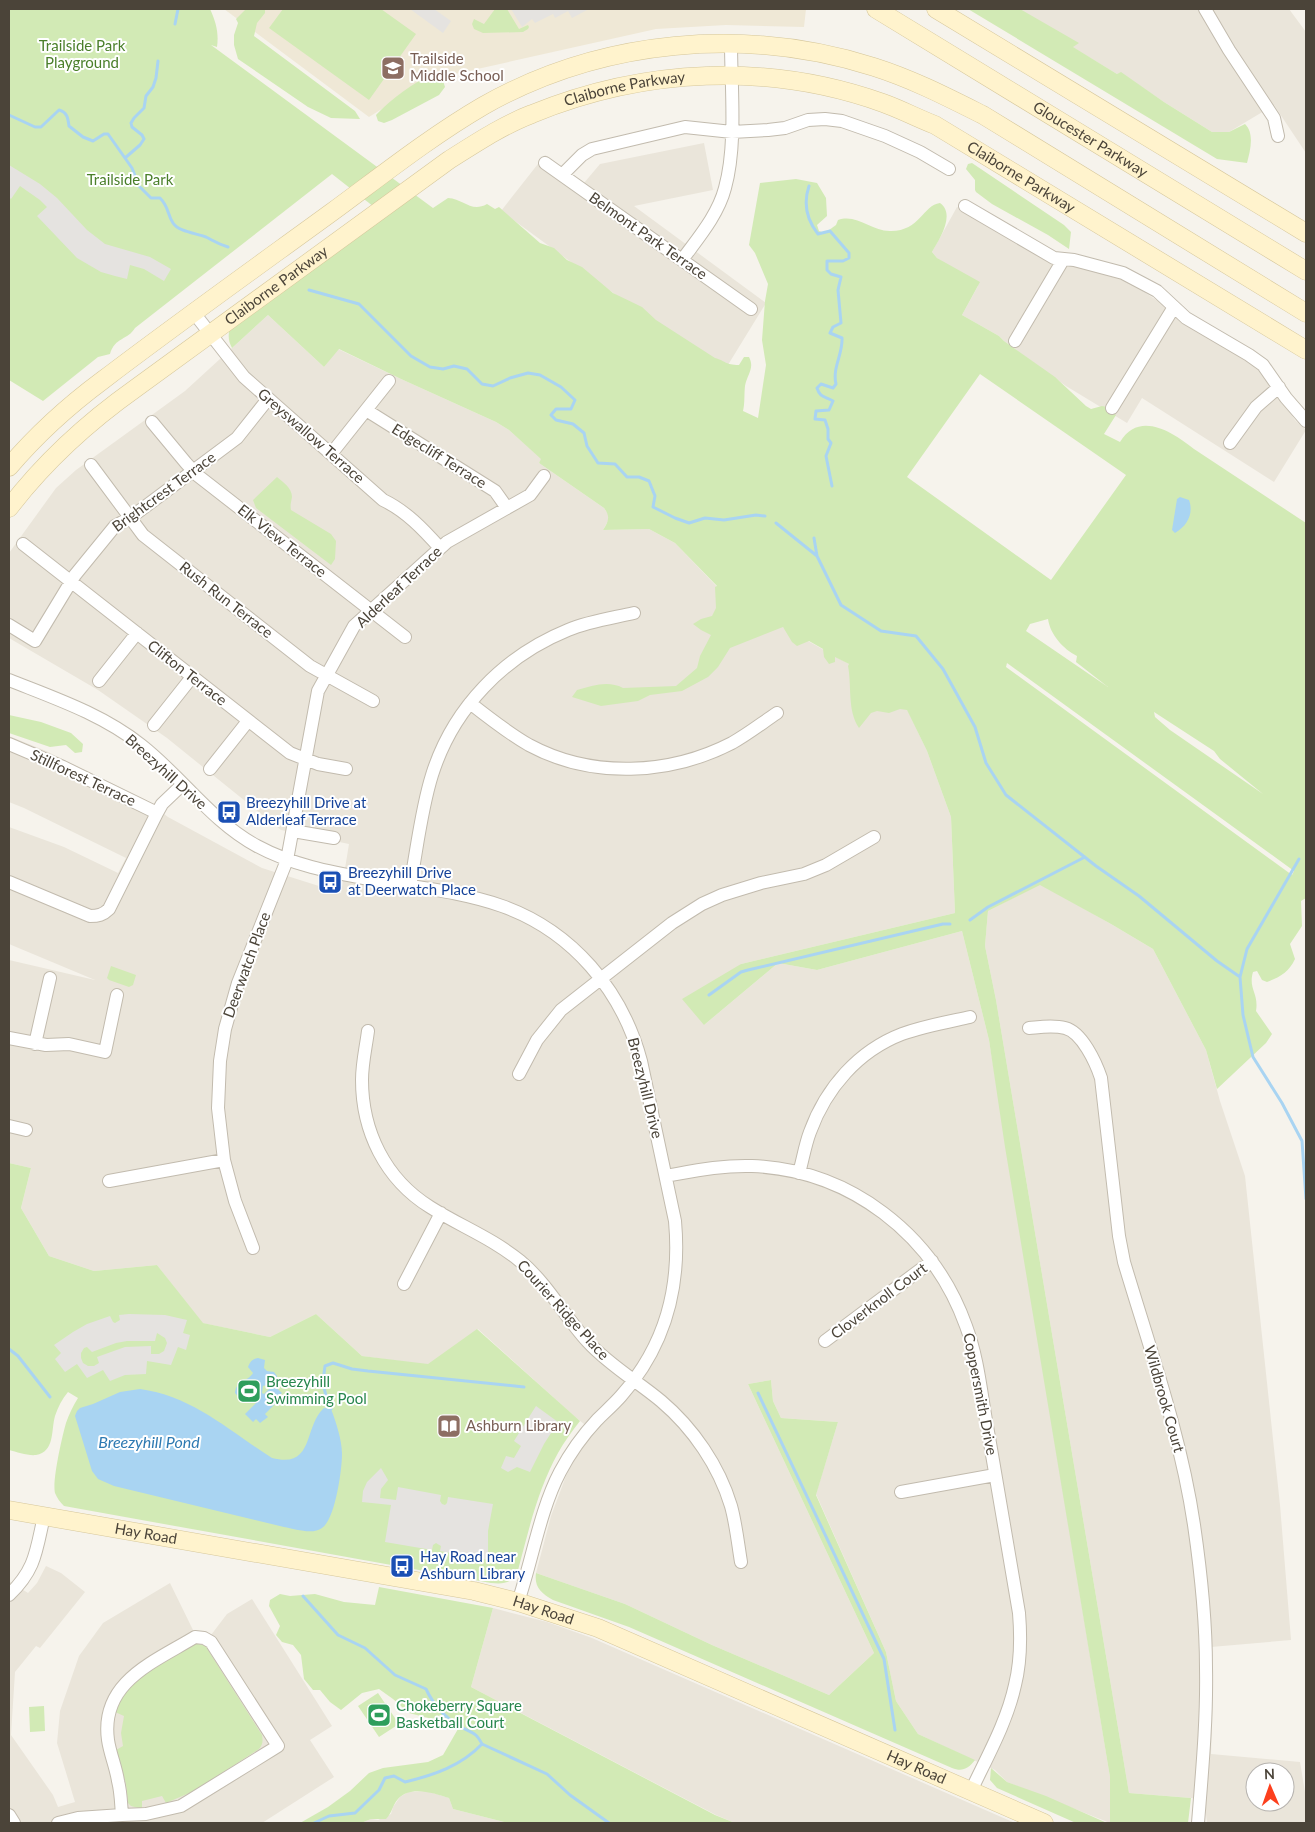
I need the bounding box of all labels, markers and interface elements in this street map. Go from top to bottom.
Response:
park label: Trailside Park Playground [39,36,126,71]
place label: Trailside Middle School [410,49,504,84]
school or university icon: Trailside Middle School [380,55,406,81]
street label: Claiborne Parkway [561,67,686,109]
street label: Gloucester Parkway [1030,97,1152,181]
street label: Claiborne Parkway [964,137,1079,216]
park label: Trailside Park [87,170,174,188]
street label: Belmont Park Terrace [586,188,711,283]
street label: Claiborne Parkway [221,241,331,329]
street label: Greyswallow Terrace [255,384,369,487]
street label: Edgecliff Terrace [389,419,490,491]
street label: Brightcrest Terrace [108,448,219,535]
street label: Elk View Terrace [235,500,331,580]
street label: Alderleaf Terrace [352,542,445,631]
street label: Rush Run Terrace [176,557,277,641]
street label: Clifton Terrace [144,636,231,709]
street label: Breezyhill Drive [122,730,211,813]
street label: Stillforest Terrace [28,745,139,809]
place label: Breezyhill Drive at Alderleaf Terrace [246,793,367,828]
bus stop icon: Breezyhill Drive at Alderleaf Terrace [216,799,242,825]
place label: Breezyhill Drive at Deerwatch Place [348,863,476,898]
bus stop icon: Breezyhill Drive at Deerwatch Place [317,869,343,895]
street label: Deerwatch Place [219,909,274,1020]
street label: Breezyhill Drive [625,1035,667,1140]
street label: Courier Ridge Place [514,1256,613,1363]
street label: Cloverknoll Court [827,1258,931,1342]
street label: Coppersmith Drive [960,1331,1002,1457]
street label: Wildbrook Court [1141,1343,1189,1455]
place label: Breezyhill Swimming Pool [266,1372,367,1407]
sports icon: Breezyhill Swimming Pool [236,1378,262,1404]
library icon: Ashburn Library [436,1413,462,1439]
place label: Ashburn Library [466,1416,571,1434]
water label: Breezyhill Pond [98,1432,200,1451]
street label: Hay Road [114,1519,179,1547]
place label: Hay Road near Ashburn Library [420,1547,525,1582]
bus stop icon: Hay Road near Ashburn Library [389,1553,415,1579]
street label: Hay Road [511,1591,576,1628]
place label: Chokeberry Square Basketball Court [396,1696,522,1731]
sports icon: Chokeberry Square Basketball Court [366,1702,392,1728]
street label: Hay Road [884,1745,949,1787]
north arrow [1245,1762,1295,1812]
text: N [1264,1765,1275,1782]

